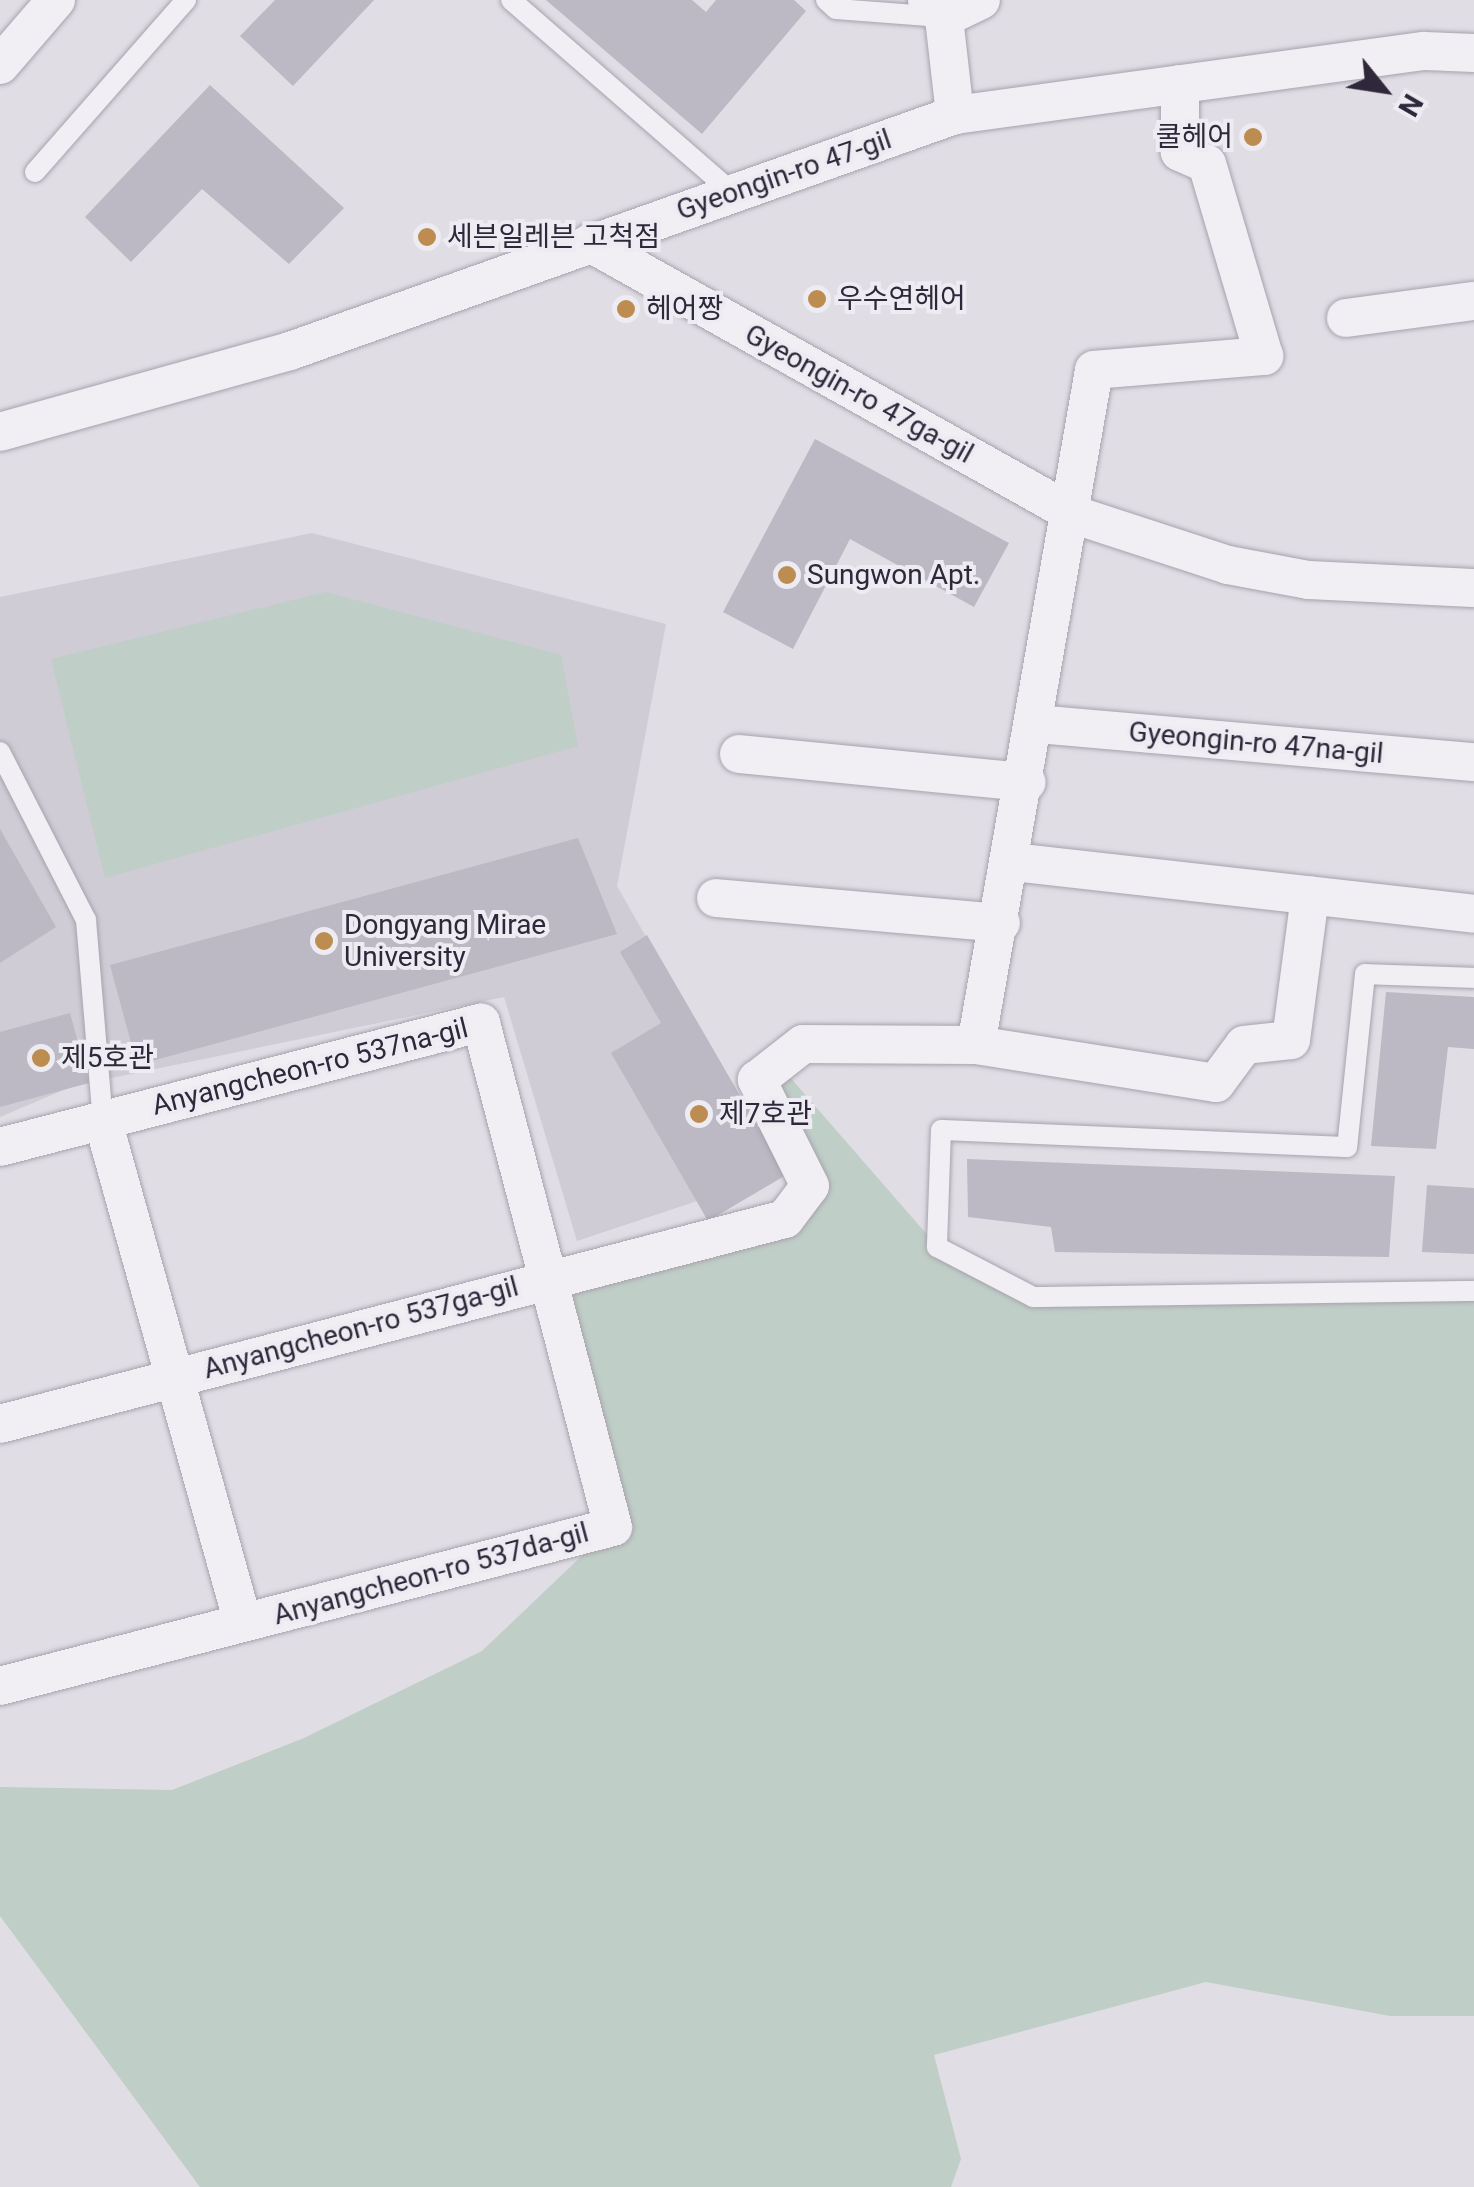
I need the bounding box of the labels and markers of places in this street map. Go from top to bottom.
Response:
place label: 쿨헤어 [1156,120,1233,154]
marker: 쿨헤어 [1242,126,1264,148]
place label: 세븐일레븐 고척점 [447,220,660,254]
marker: 세븐일레븐 고척점 [416,226,438,248]
place label: 우수연헤어 [837,282,966,316]
marker: 우수연헤어 [806,288,828,310]
place label: 헤어짱 [646,292,723,326]
marker: 헤어짱 [615,298,637,320]
place label: Sungwon Apt. [807,558,980,592]
marker: Sungwon Apt. [776,564,798,586]
place label: Dongyang Mirae University [344,908,546,974]
marker: Dongyang Mirae University [313,930,335,952]
place label: 제5호관 [61,1041,154,1075]
marker: 제5호관 [30,1047,52,1069]
place label: 제7호관 [719,1097,812,1131]
marker: 제7호관 [688,1103,710,1125]

